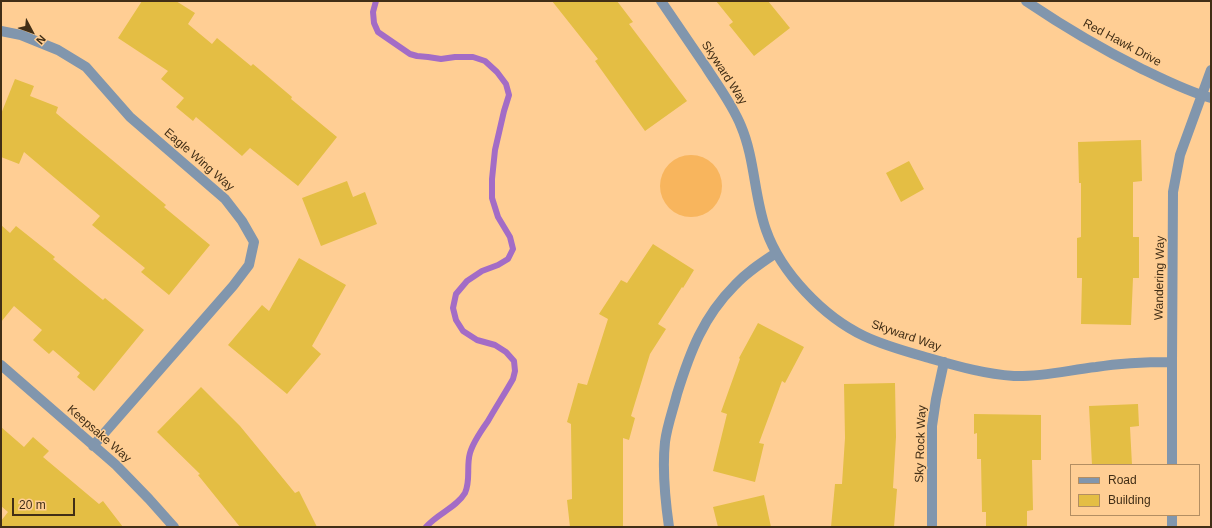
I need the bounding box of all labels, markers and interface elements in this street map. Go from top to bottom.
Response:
north arrow [12,12,52,52]
street label: Red Hawk Drive [1080,16,1164,70]
text: N [34,33,48,47]
street label: Skyward Way [698,39,750,107]
street label: Eagle Wing Way [161,126,237,194]
street label: Wandering Way [1152,236,1168,320]
street label: Skyward Way [869,317,943,355]
street label: Keepsake Way [64,402,134,466]
street label: Sky Rock Way [912,405,930,483]
legend [1070,464,1200,516]
text: Road [1108,473,1137,487]
scale bar [14,490,77,516]
text: Building [1108,493,1151,507]
text: 20 m [19,498,46,512]

